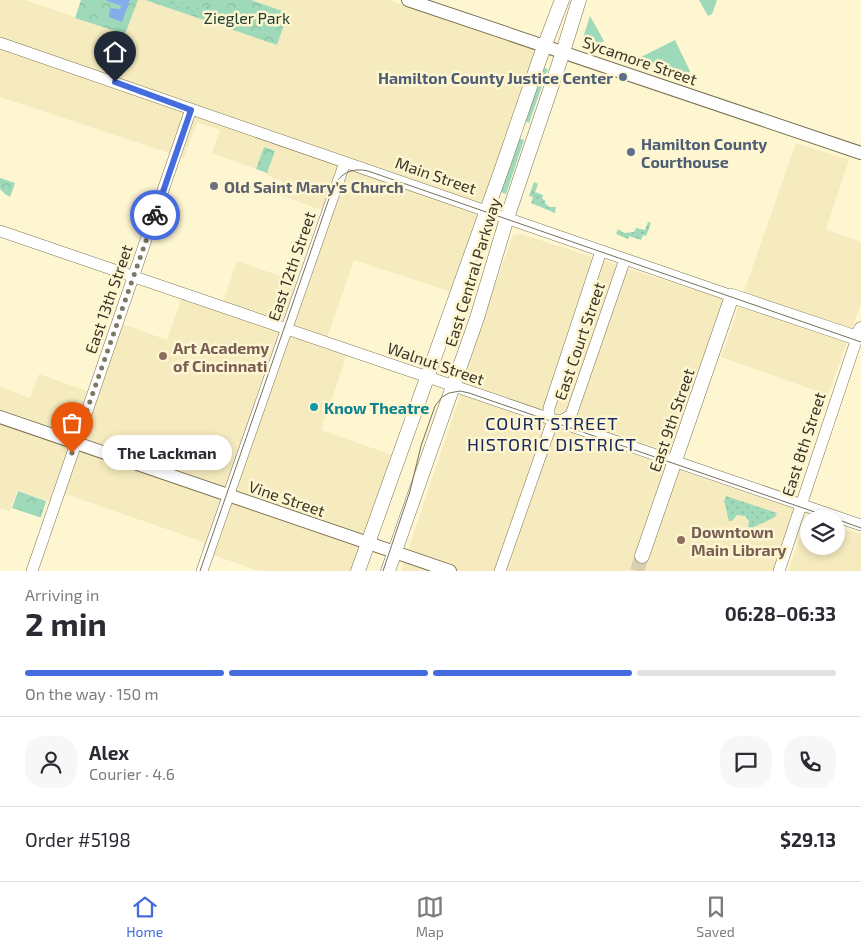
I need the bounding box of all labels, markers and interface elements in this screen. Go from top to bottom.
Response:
park label: Ziegler Park [204,8,290,27]
pin [94,31,136,82]
street label: Sycamore Street [580,32,700,88]
icon: home [101,38,129,66]
place label: Hamilton County Justice Center [378,68,613,88]
marker: Hamilton County Justice Center [617,71,629,83]
place label: Hamilton County Courthouse [641,134,767,171]
marker: Hamilton County Courthouse [625,146,637,158]
street label: Main Street [393,152,479,198]
place label: Old Saint Mary’s Church [224,177,404,197]
marker: Old Saint Mary’s Church [208,180,220,192]
courier [130,190,180,240]
street label: East Central Parkway [440,195,504,349]
icon: bike [141,201,169,229]
street label: East 12th Street [263,209,319,323]
street label: East 13th Street [80,242,136,356]
street label: East Court Street [550,280,608,402]
place label: Art Academy of Cincinnati [173,338,269,375]
street label: Walnut Street [385,338,487,388]
marker: Art Academy of Cincinnati [157,350,169,362]
street label: East 9th Street [644,366,698,474]
street label: East 8th Street [777,389,829,499]
place label: Know Theatre [324,398,429,417]
marker: Know Theatre [308,401,320,413]
pin [51,402,93,453]
icon: bag [58,409,86,437]
district label: COURT STREET HISTORIC DISTRICT [467,412,637,455]
callout: The Lackman [102,436,232,470]
text: The Lackman [117,443,217,462]
street label: Vine Street [246,476,328,520]
map controls [800,510,845,555]
button: layers [800,510,845,555]
place label: Downtown Main Library [691,522,787,560]
marker: Downtown Main Library [675,534,687,546]
text: Arriving in [25,585,99,604]
text: 06:28–06:33 [725,602,836,625]
text: 2 min [25,604,107,642]
text: On the way · 150 m [25,684,159,703]
button: person [25,736,77,788]
button: chat [720,736,772,788]
button: phone [784,736,836,788]
text: Alex [89,741,129,764]
text: Courier · 4.6 [89,764,175,783]
text: Order #5198 [25,828,131,851]
text: $29.13 [780,828,836,851]
tab: Home [126,893,163,940]
tab: Map [416,893,444,940]
tab: Saved [696,893,735,940]

